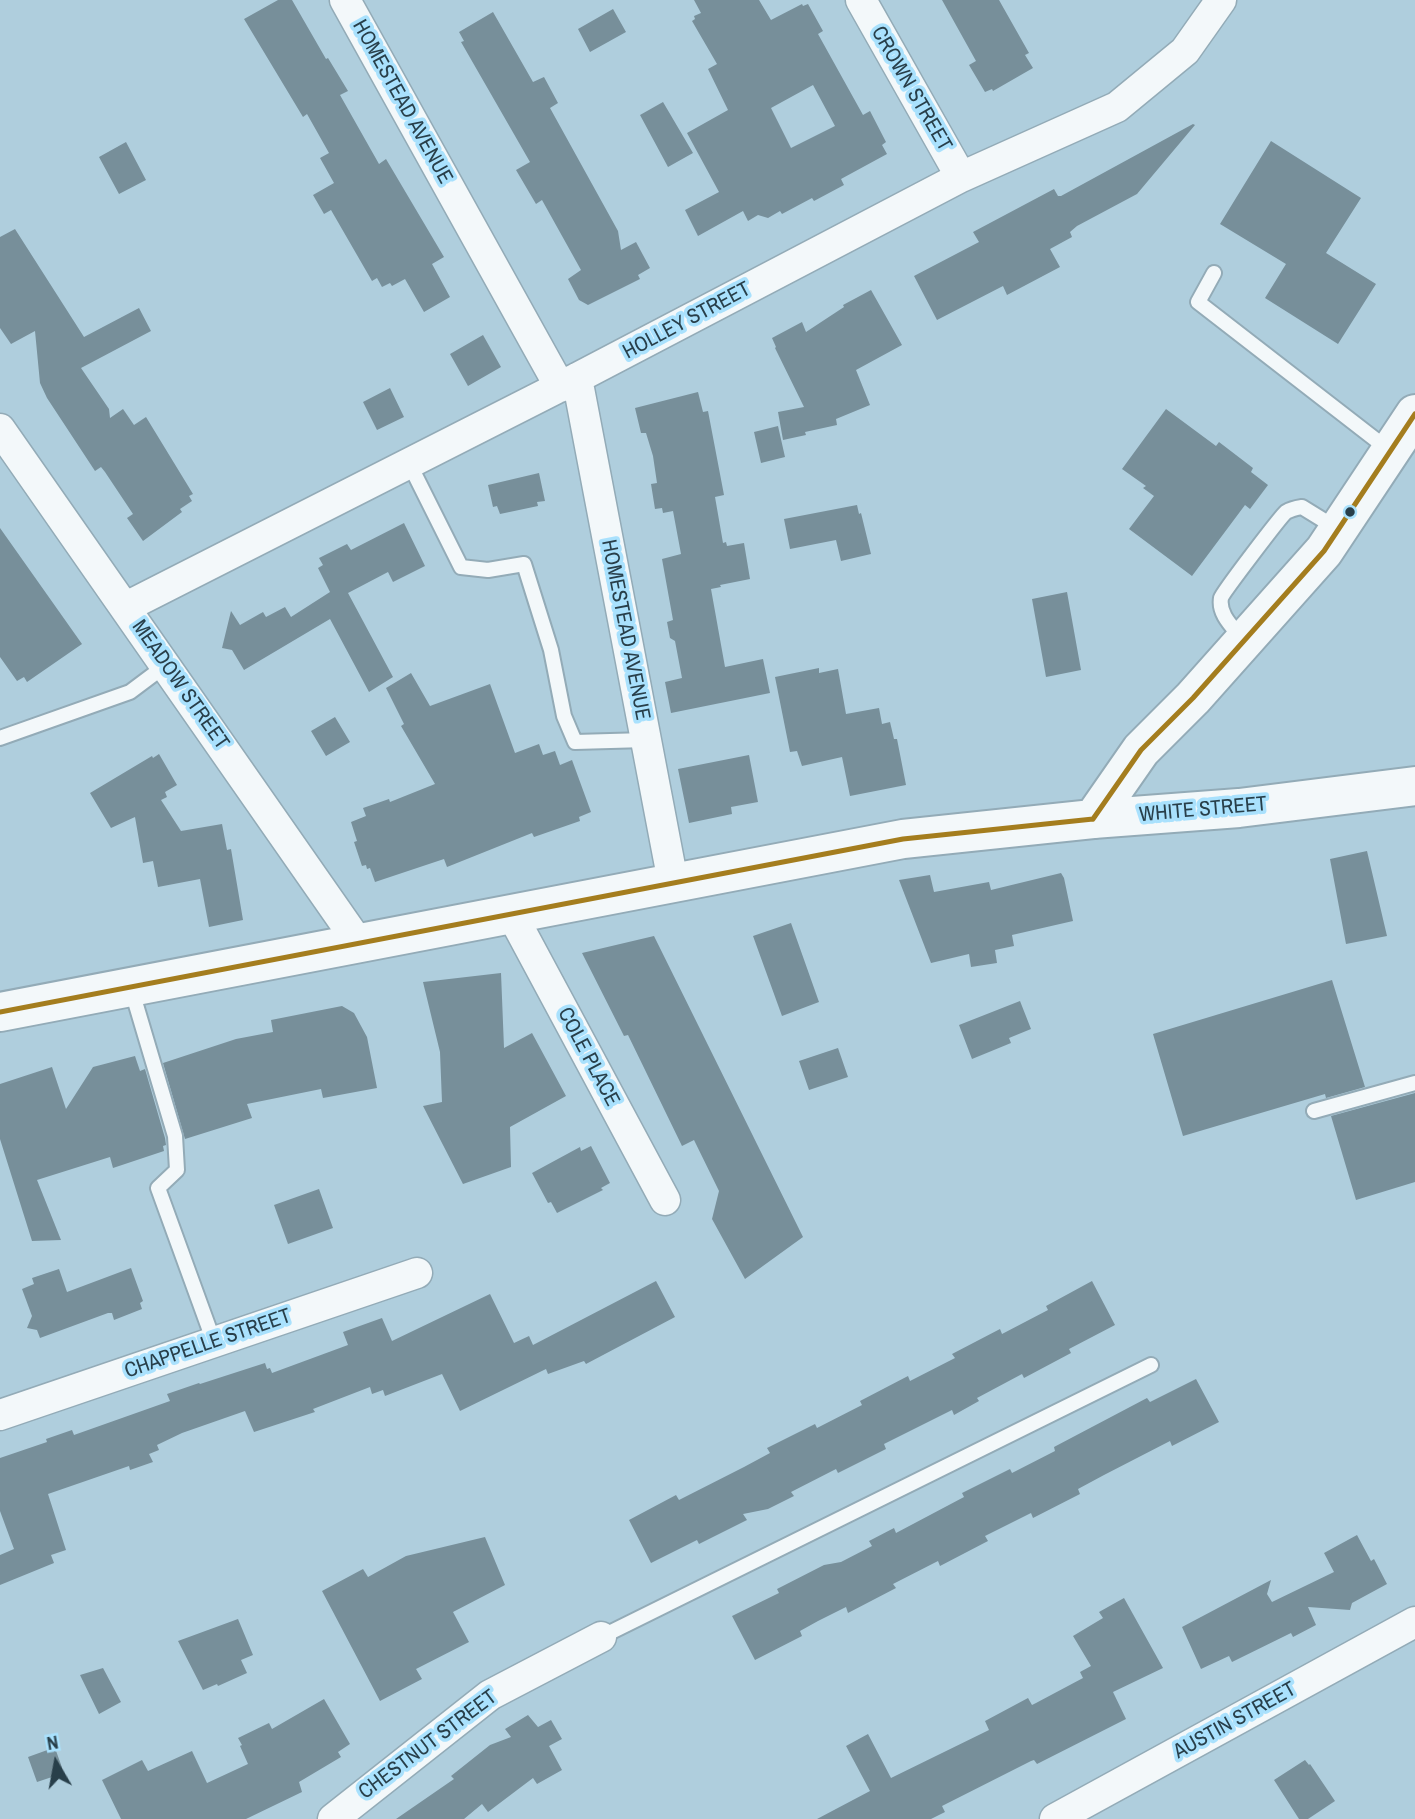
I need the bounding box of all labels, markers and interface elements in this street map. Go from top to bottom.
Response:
street label: HOMESTEAD AVENUE [347,16,457,188]
street label: CROWN STREET [865,22,957,156]
street label: HOLLEY STREET [619,277,755,365]
unlabelled marker [1343,505,1357,519]
street label: HOMESTEAD AVENUE [595,538,655,722]
street label: MEADOW STREET [126,615,234,755]
street label: WHITE STREET [1138,792,1268,828]
street label: COLE PLACE [551,1003,625,1111]
street label: CHAPPELLE STREET [122,1304,294,1384]
street label: AUSTIN STREET [1169,1677,1301,1765]
street label: CHESTNUT STREET [354,1685,502,1805]
north arrow [21,1728,91,1798]
text: N [45,1729,60,1756]

